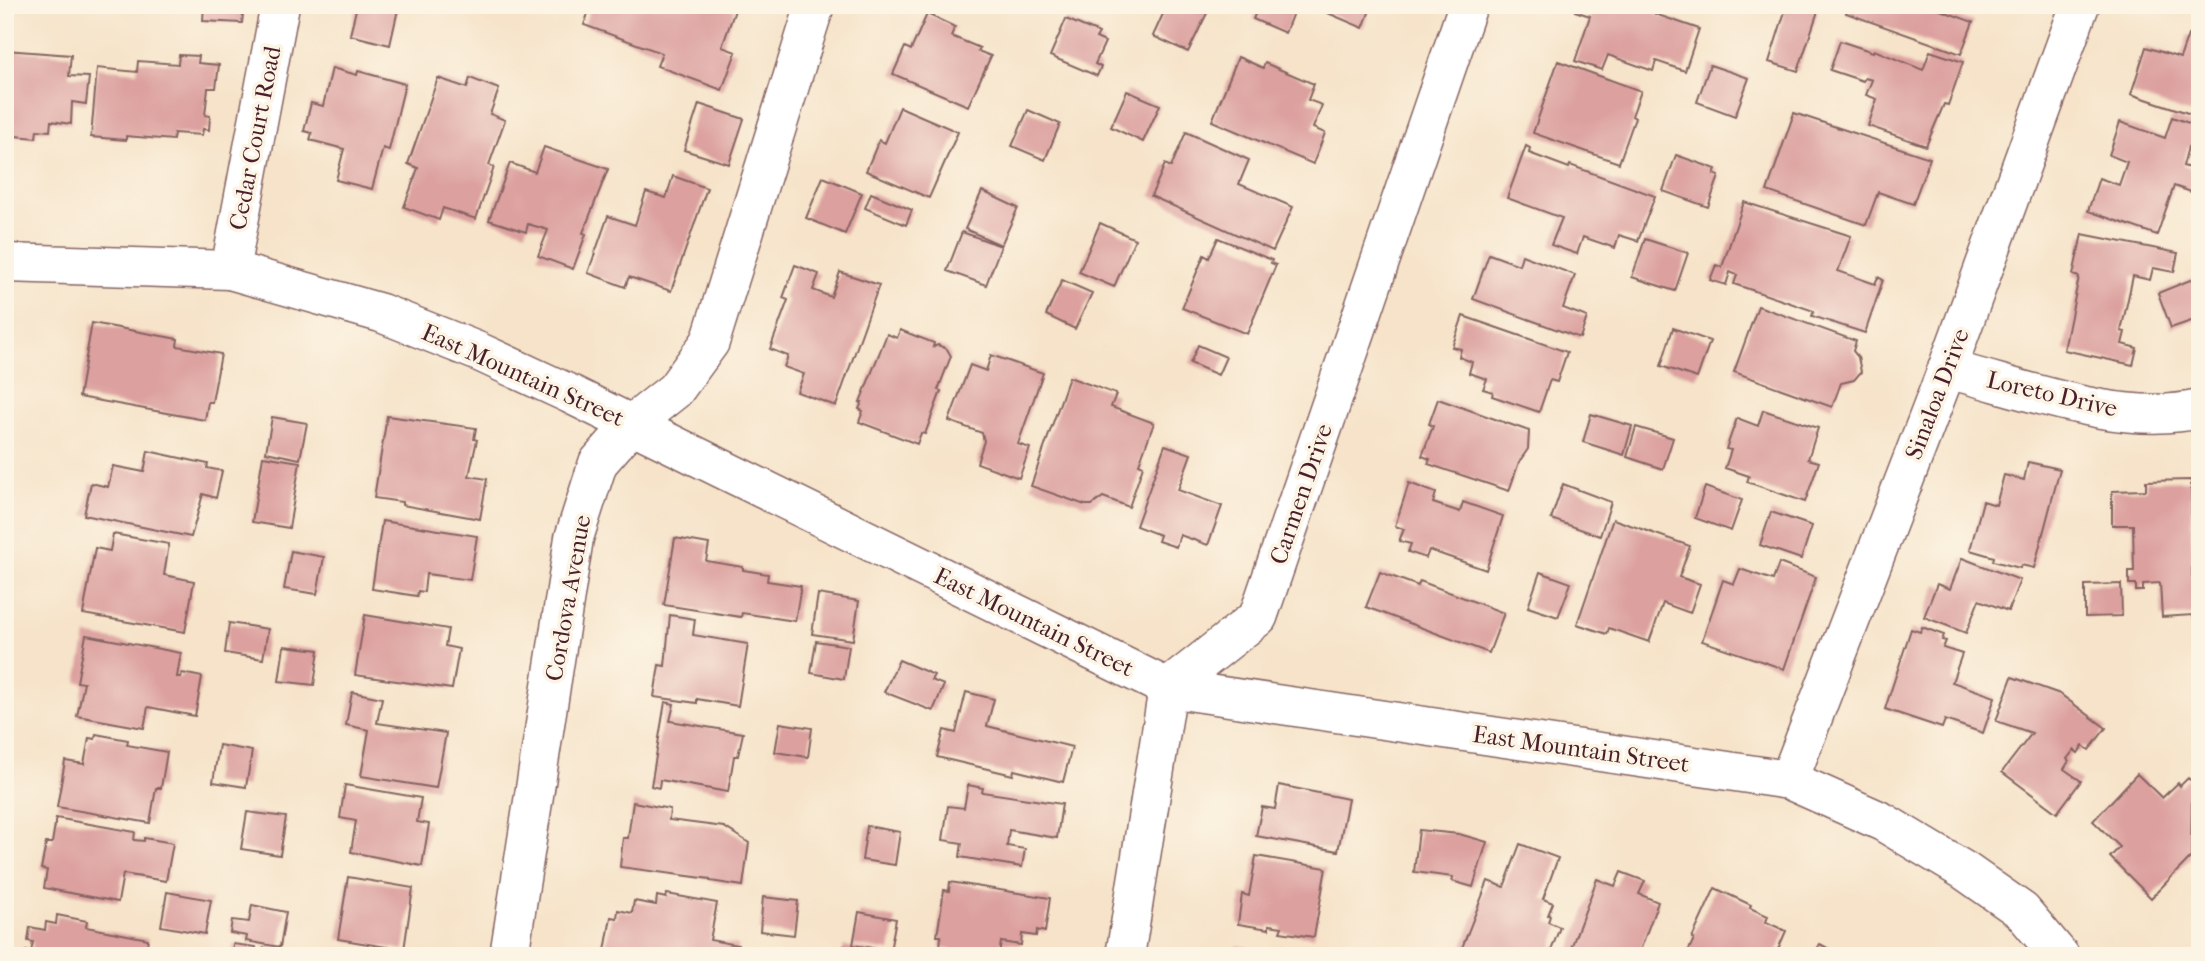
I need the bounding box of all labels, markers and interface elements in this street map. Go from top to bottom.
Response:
street label: Cedar Court Road [223,43,287,232]
street label: East Mountain Street [418,318,629,432]
street label: Sinaloa Drive [1899,324,1975,463]
street label: Loreto Drive [1984,365,2120,423]
street label: Carmen Drive [1264,420,1338,568]
street label: Cordova Avenue [540,513,596,683]
street label: East Mountain Street [930,562,1139,683]
street label: East Mountain Street [1471,720,1692,778]

